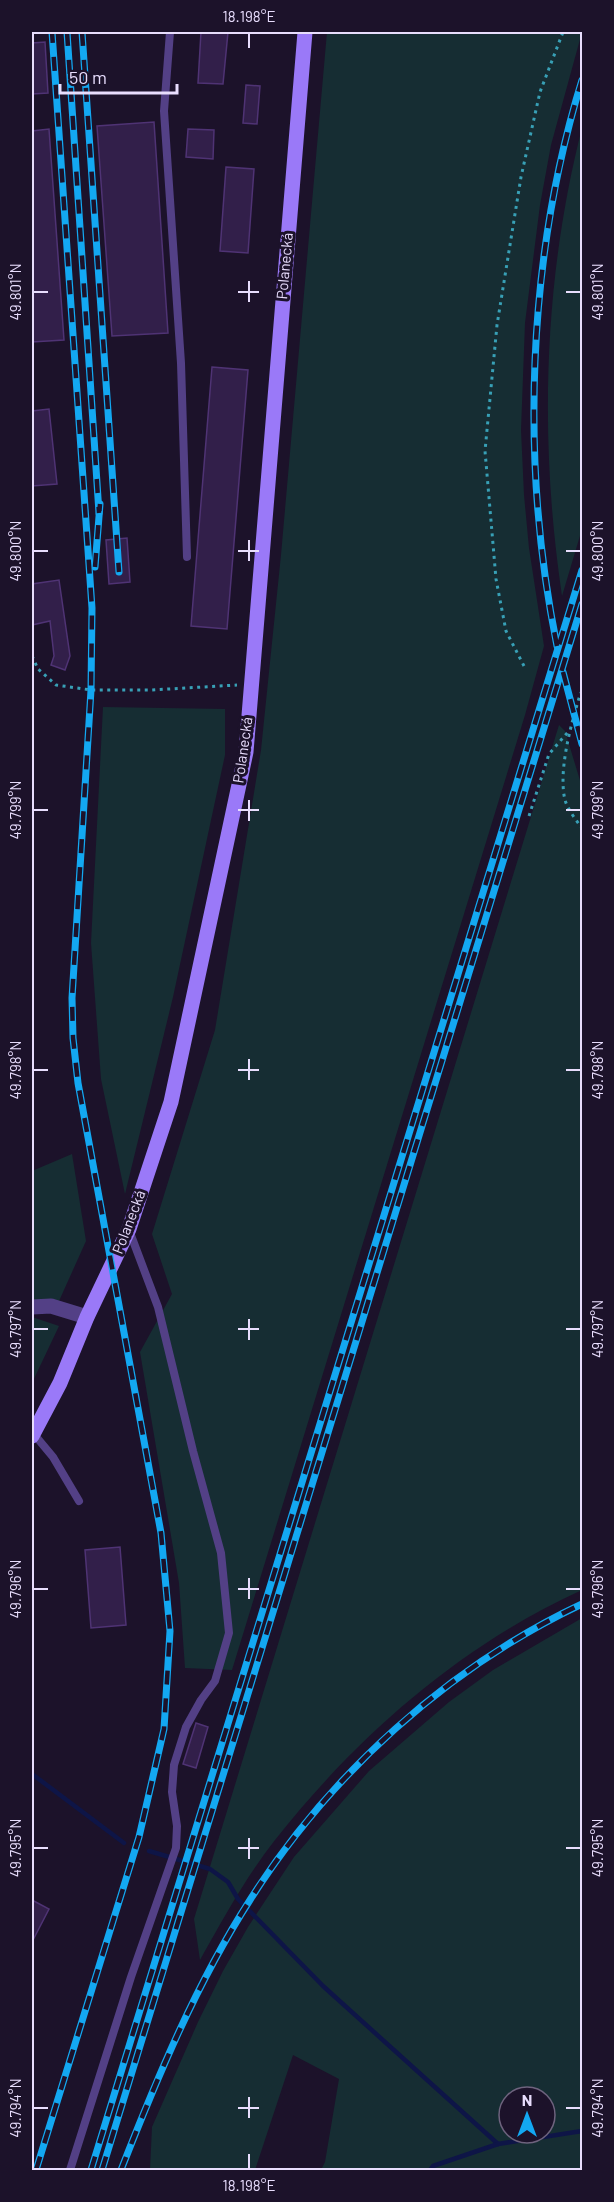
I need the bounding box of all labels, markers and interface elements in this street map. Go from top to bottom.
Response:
text: 18.198°E [223,7,275,25]
scale bar [60,57,177,95]
text: 50 m [69,66,107,88]
street label: Polanecká [272,232,296,300]
text: 49.801°N [6,263,24,321]
text: 49.801°N [588,263,606,321]
text: 49.800°N [6,521,24,581]
text: 49.800°N [588,521,606,581]
street label: Polanecká [228,716,256,784]
text: 49.799°N [6,781,24,839]
text: 49.799°N [588,781,606,839]
text: 49.798°N [6,1041,24,1099]
text: 49.798°N [588,1041,606,1099]
street label: Polanecká [108,1187,148,1256]
text: 49.797°N [6,1300,24,1358]
text: 49.797°N [588,1300,606,1358]
text: 49.796°N [6,1560,24,1618]
text: 49.796°N [588,1560,606,1618]
text: 49.795°N [6,1819,24,1877]
text: 49.795°N [588,1819,606,1877]
text: 49.794°N [6,2078,24,2138]
text: 49.794°N [588,2078,606,2138]
north arrow [497,2085,557,2145]
text: N [522,2090,532,2109]
text: 18.198°E [223,2176,275,2194]

